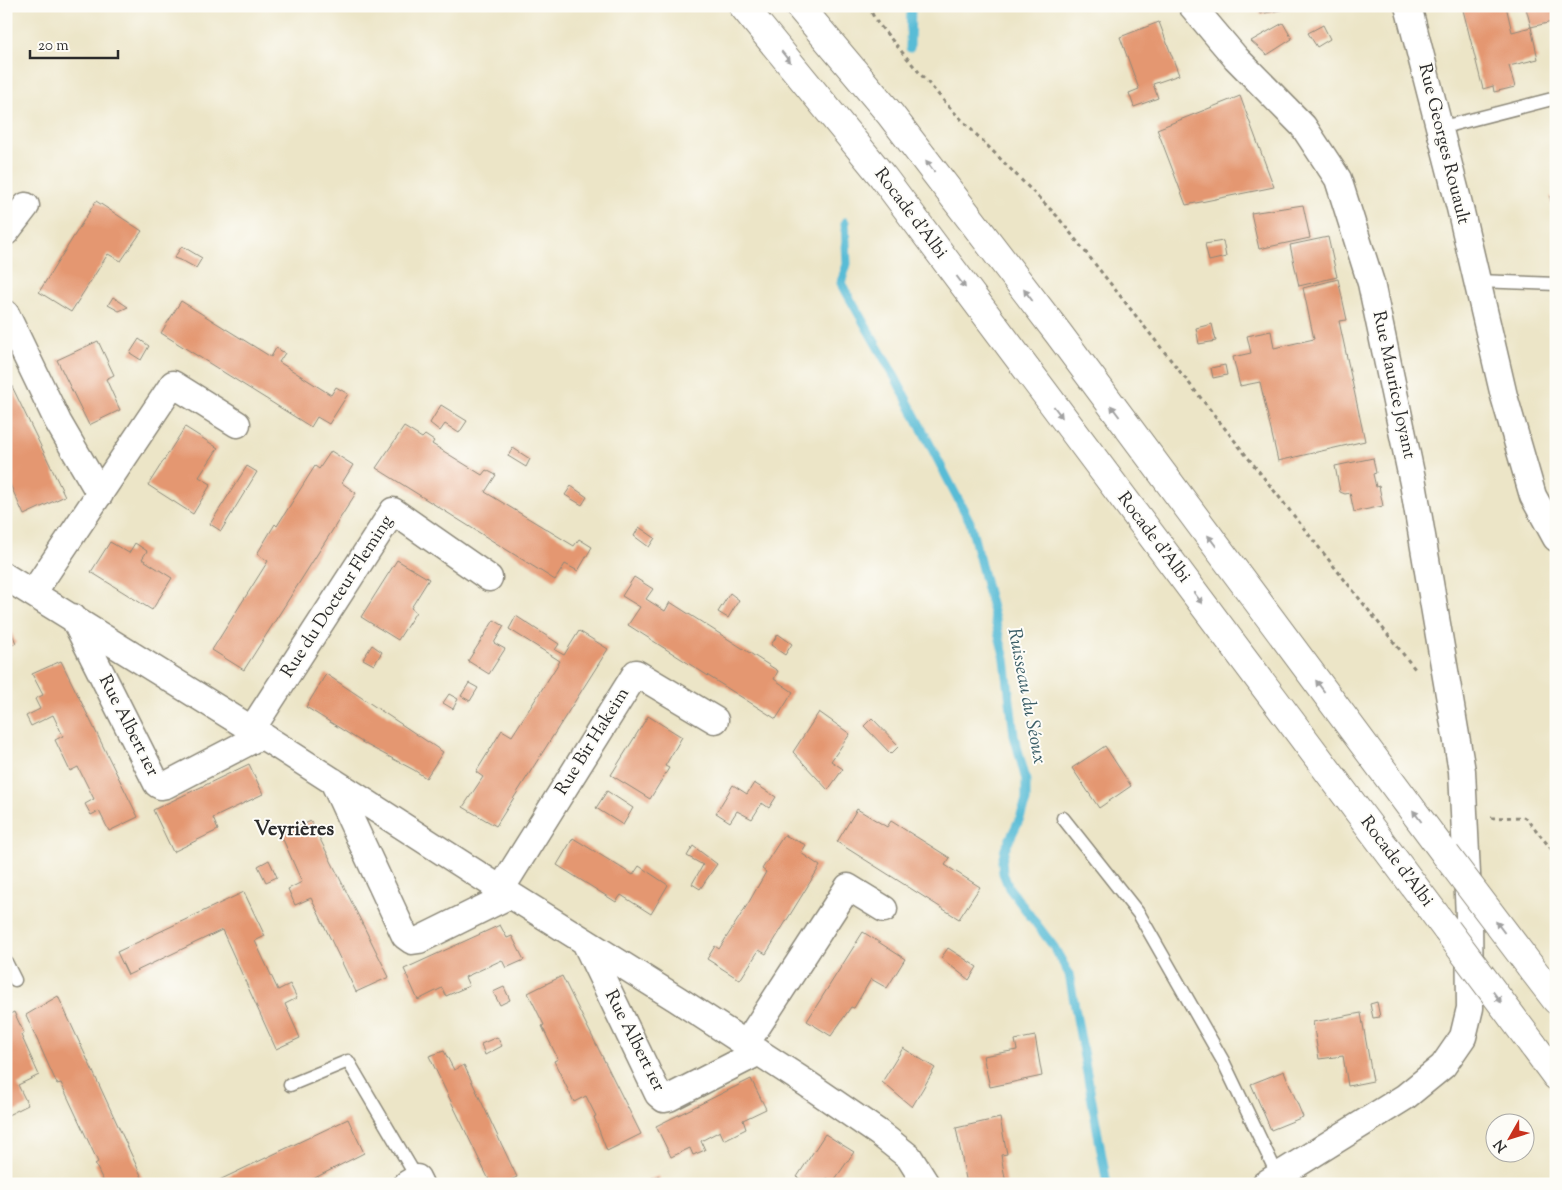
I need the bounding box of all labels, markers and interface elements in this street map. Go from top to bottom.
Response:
scale bar [30,28,118,60]
text: 20 m [38,36,69,57]
one-way arrow [780,50,791,63]
street label: Rue Georges Rouault [1410,61,1476,227]
one-way arrow [924,160,935,173]
street label: Rocade d'Albi [867,163,953,265]
one-way arrow [956,275,966,289]
one-way arrow [1023,289,1034,302]
street label: Rue Maurice Joyant [1365,309,1421,461]
one-way arrow [1053,405,1064,418]
one-way arrow [1110,405,1121,418]
street label: Rocade d'Albi [1110,487,1196,589]
street label: Rue du Docteur Fleming [276,510,401,683]
one-way arrow [1207,534,1217,548]
one-way arrow [1193,591,1203,605]
water label: Ruisseau du Séoux [1000,626,1052,766]
street label: Rue Albert 1er [91,671,165,781]
one-way arrow [1314,680,1325,693]
street label: Rue Bir Hakeim [550,683,636,801]
one-way arrow [1411,810,1422,823]
street label: Rocade d'Albi [1353,811,1439,913]
district label: Veyrières [254,816,334,845]
one-way arrow [1495,921,1506,934]
street label: Rue Albert 1er [597,986,671,1096]
one-way arrow [1492,990,1502,1004]
north arrow [1484,1112,1534,1162]
text: N [1490,1134,1513,1156]

